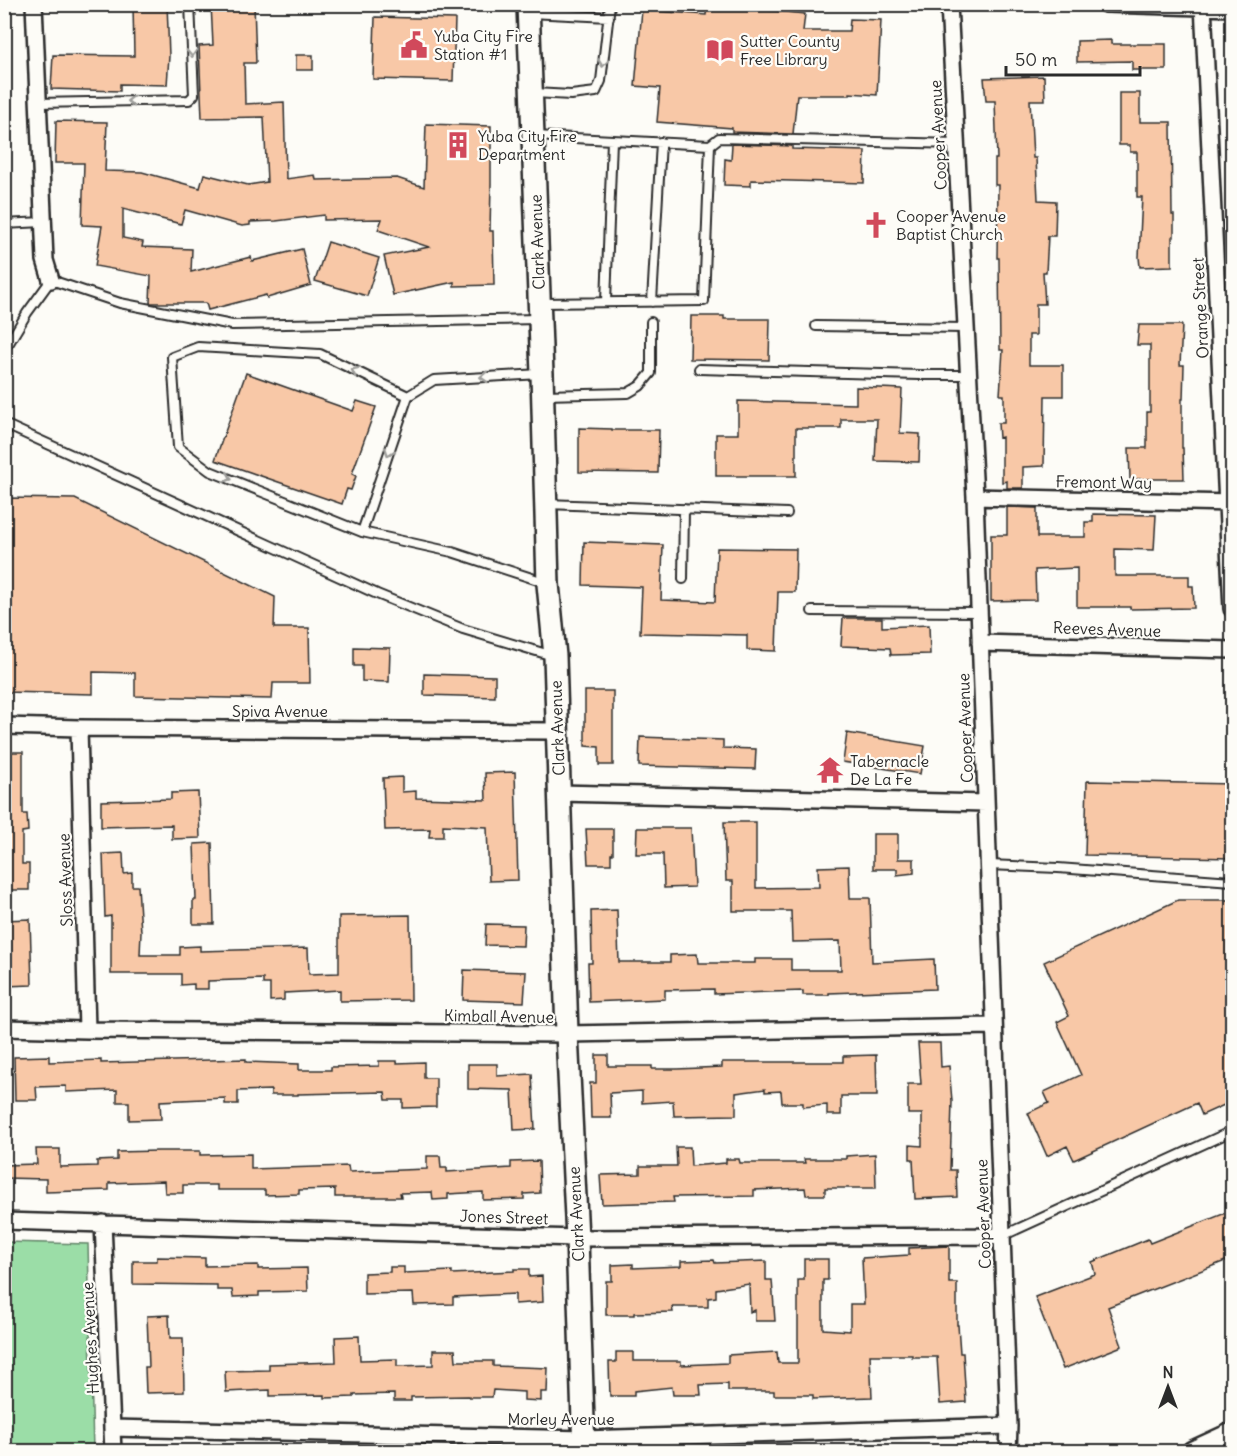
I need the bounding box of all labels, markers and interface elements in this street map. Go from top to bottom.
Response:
place label: Yuba City Fire Station #1 [434,26,533,64]
public building icon: Yuba City Fire Station #1 [399,30,429,60]
place label: Sutter County Free Library [740,31,840,69]
library icon: Sutter County Free Library [705,35,735,65]
scale bar [1006,39,1140,77]
text: 50 m [1015,48,1057,71]
one-way arrow [186,49,199,58]
one-way arrow [598,58,610,67]
street label: Cooper Avenue [925,80,951,190]
one-way arrow [126,95,135,107]
place label: Yuba City Fire Department [478,126,577,164]
building icon: Yuba City Fire Department [443,130,473,160]
street label: Clark Avenue [525,194,549,290]
place label: Cooper Avenue Baptist Church [896,206,1006,244]
church icon: Cooper Avenue Baptist Church [861,210,891,240]
street label: Orange Street [1187,256,1213,359]
one-way arrow [351,366,362,378]
one-way arrow [479,371,488,384]
one-way arrow [384,446,396,457]
one-way arrow [221,471,232,483]
street label: Fremont Way [1056,471,1152,493]
street label: Reeves Avenue [1053,617,1161,641]
street label: Cooper Avenue [953,673,977,783]
street label: Clark Avenue [545,680,569,776]
street label: Spiva Avenue [232,701,328,721]
place label: Tabernacle De La Fe [850,751,929,789]
temple icon: Tabernacle De La Fe [815,755,845,785]
street label: Sloss Avenue [53,833,77,927]
street label: Kimball Avenue [444,1005,554,1027]
street label: Cooper Avenue [971,1159,995,1269]
street label: Clark Avenue [564,1166,588,1262]
street label: Jones Street [459,1205,549,1229]
street label: Hughes Avenue [77,1281,103,1395]
north arrow [1138,1357,1198,1417]
text: N [1162,1362,1174,1382]
street label: Morley Avenue [507,1409,615,1429]

